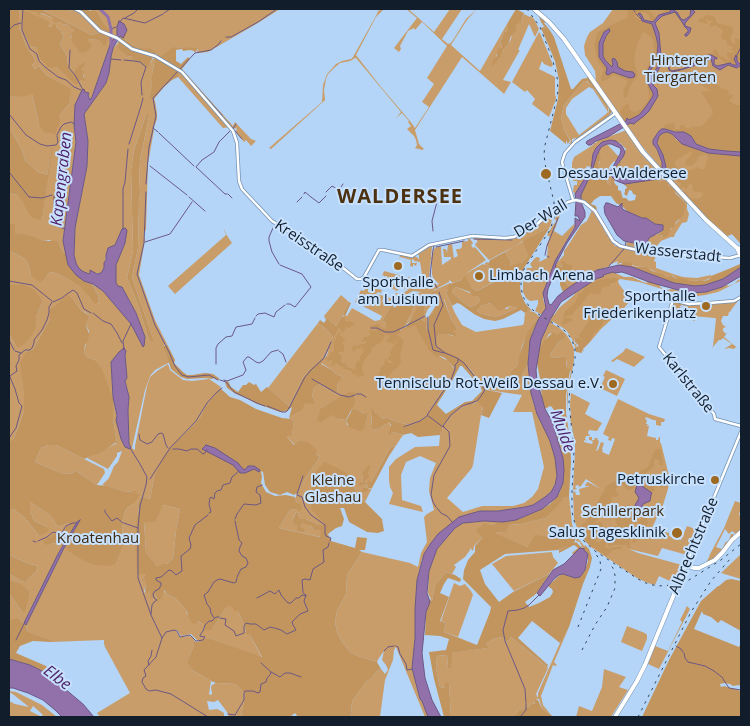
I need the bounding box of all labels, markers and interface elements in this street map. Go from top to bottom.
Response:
park label: Hinterer Tiergarten [644,52,716,87]
water label: Kapengraben [48,131,76,227]
place label: Dessau-Waldersee [557,165,687,183]
marker: Dessau-Waldersee [539,167,553,181]
district label: WALDERSEE [336,185,464,209]
street label: Der Wall [511,196,571,242]
street label: Kreisstraße [271,216,347,276]
street label: Wasserstadt [634,240,722,266]
marker: Sporthalle am Luisium [392,260,404,272]
place label: Limbach Arena [489,267,594,285]
marker: Limbach Arena [473,270,485,282]
place label: Sporthalle am Luisium [358,274,438,309]
place label: Sporthalle Friederikenplatz [583,288,696,323]
marker: Sporthalle Friederikenplatz [700,300,712,312]
street label: Karlstraße [658,349,718,417]
place label: Tennisclub Rot-Weiß Dessau e.V. [376,375,603,393]
marker: Tennisclub Rot-Weiß Dessau e.V. [607,378,619,390]
water label: Mulde [545,407,579,455]
place label: Petruskirche [617,471,705,489]
park label: Kleine Glashau [305,472,361,507]
marker: Petruskirche [709,474,721,486]
street label: Albrechtstraße [666,495,722,597]
park label: Schillerpark [582,503,664,521]
place label: Salus Tagesklinik [549,524,666,542]
marker: Salus Tagesklinik [670,526,684,540]
park label: Kroatenhau [57,530,139,548]
water label: Elbe [39,661,75,695]

